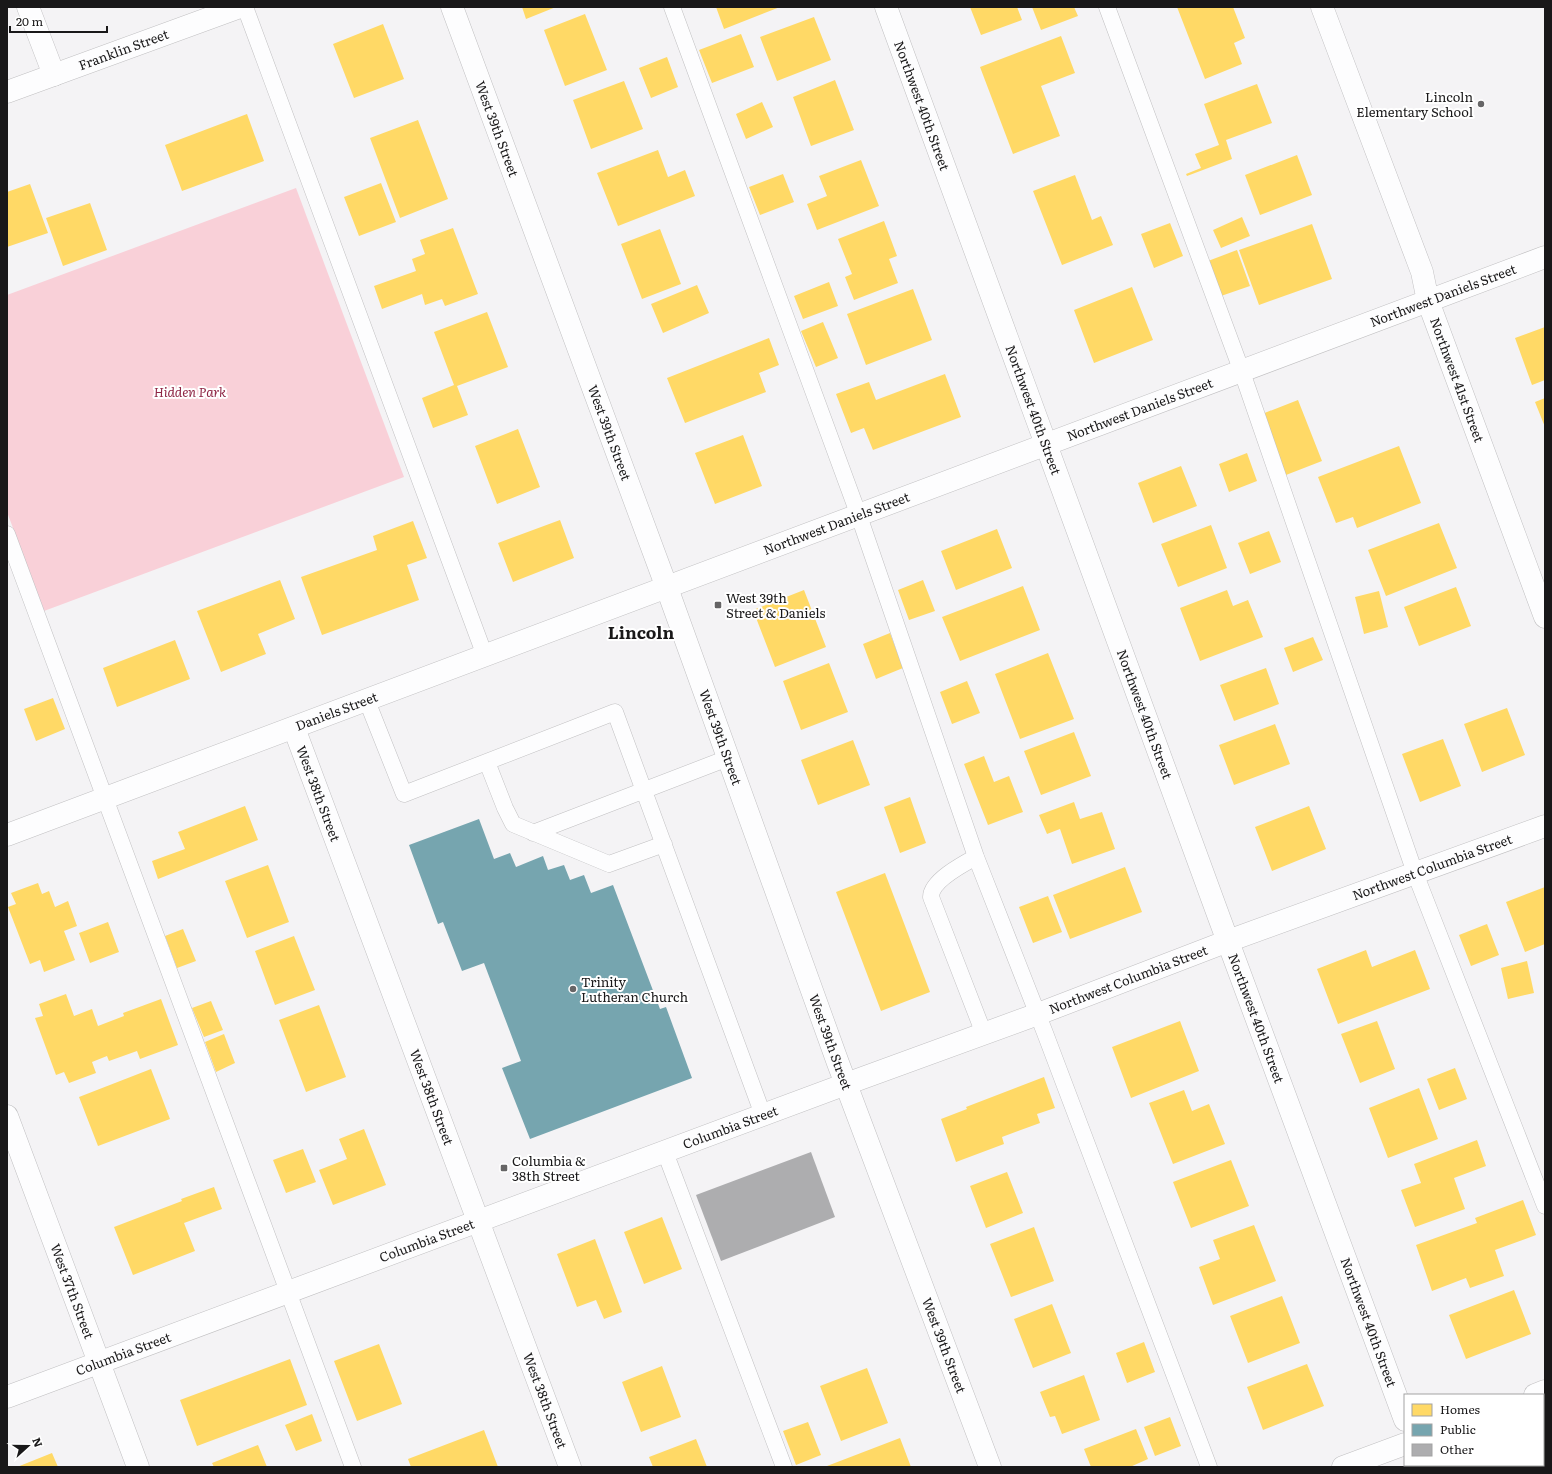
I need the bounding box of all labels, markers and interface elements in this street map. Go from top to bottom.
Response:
scale bar [10,8,107,34]
text: 20 m [16,12,43,30]
street label: Franklin Street [76,24,172,74]
street label: Northwest 40th Street [890,38,955,174]
street label: West 39th Street [471,78,524,180]
place label: Lincoln Elementary School [1356,87,1474,121]
marker: Lincoln Elementary School [1476,99,1486,109]
street label: Northwest Daniels Street [1367,258,1519,331]
street label: Northwest 41st Street [1426,315,1490,446]
street label: Northwest 40th Street [1001,342,1067,478]
street label: Northwest Daniels Street [1064,372,1216,445]
park label: Hidden Park [154,382,227,401]
street label: West 39th Street [584,382,637,484]
street label: Northwest Daniels Street [760,486,913,559]
place label: West 39th Street & Daniels [726,588,826,622]
marker: West 39th Street & Daniels [713,600,723,610]
district label: Lincoln [608,619,674,644]
street label: Northwest 40th Street [1113,646,1178,782]
street label: Daniels Street [293,686,381,735]
street label: West 39th Street [695,686,747,788]
street label: West 38th Street [292,743,346,845]
street label: Northwest Columbia Street [1349,829,1515,904]
street label: Northwest Columbia Street [1046,939,1211,1018]
street label: Northwest 40th Street [1224,951,1290,1086]
place label: Trinity Lutheran Church [581,972,688,1006]
marker: Trinity Lutheran Church [568,984,578,994]
street label: West 39th Street [805,991,857,1093]
street label: West 38th Street [406,1046,459,1148]
street label: Columbia Street [680,1100,781,1153]
place label: Columbia & 38th Street [512,1151,586,1185]
marker: Columbia & 38th Street [499,1163,509,1173]
street label: Columbia Street [376,1213,478,1266]
street label: West 37th Street [46,1241,100,1342]
street label: Northwest 40th Street [1337,1255,1402,1390]
street label: West 39th Street [918,1295,972,1396]
street label: Columbia Street [73,1327,174,1380]
street label: West 38th Street [519,1350,573,1452]
legend [1404,1394,1544,1466]
text: Homes [1440,1400,1480,1418]
text: Public [1440,1420,1476,1438]
north arrow [8,1426,48,1466]
text: N [29,1435,47,1449]
text: Other [1440,1440,1474,1458]

